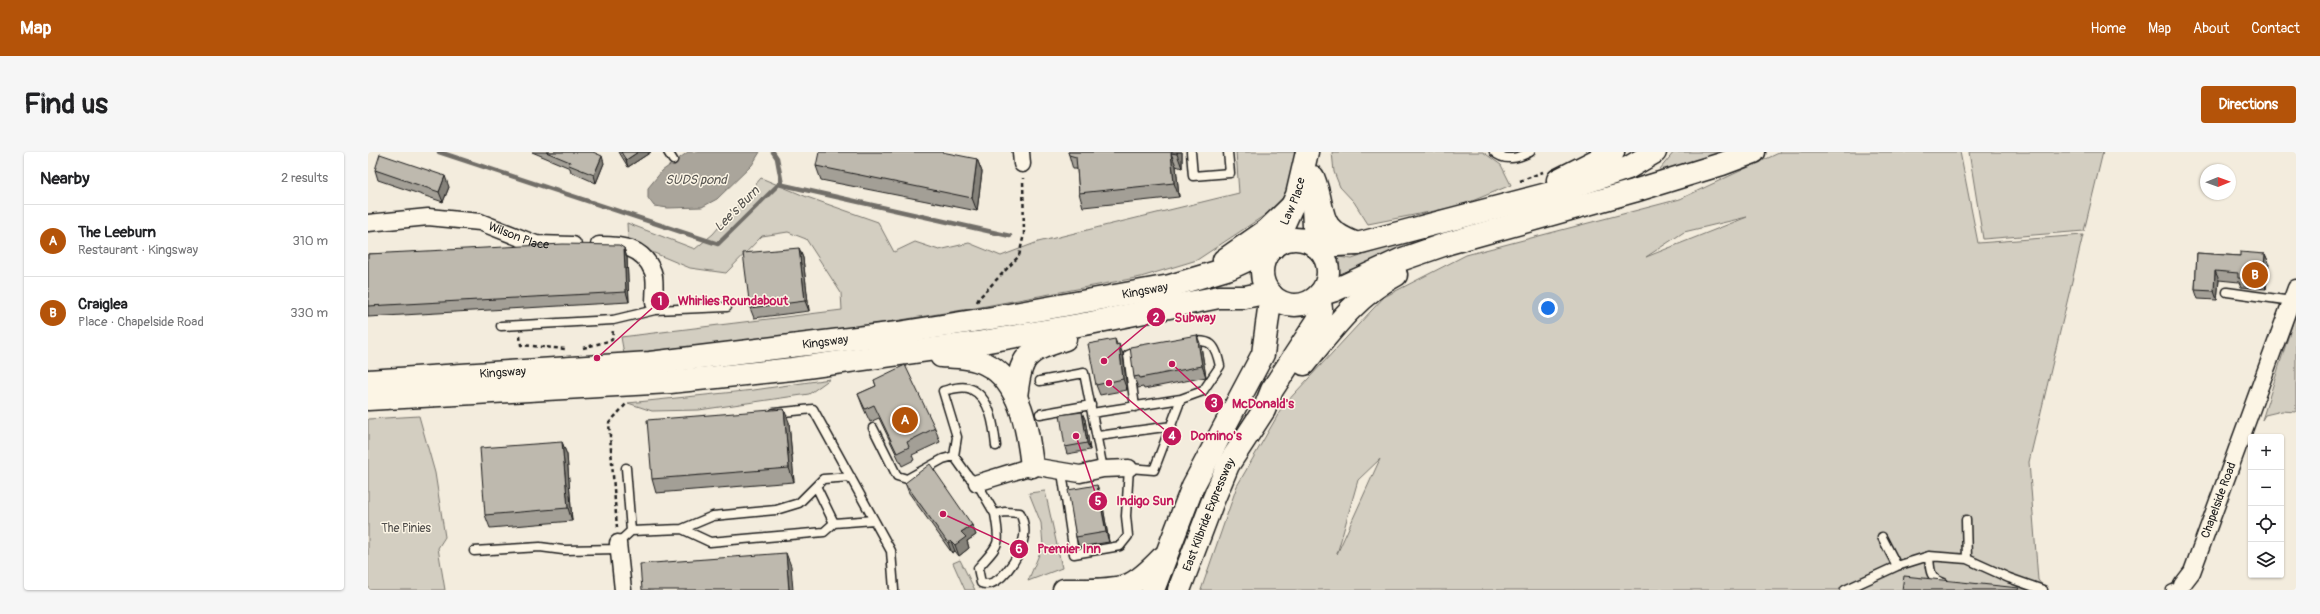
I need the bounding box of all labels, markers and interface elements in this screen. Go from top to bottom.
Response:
text: Map [20,16,51,40]
text: Home [2091,20,2126,37]
text: Map [2148,20,2171,37]
text: About [2193,20,2229,37]
text: Contact [2251,20,2300,37]
button: Directions [2201,86,2296,123]
text: Find us [24,87,108,122]
north arrow [2200,164,2236,200]
text: Nearby [40,168,89,189]
text: 2 results [281,170,328,186]
water label: SUDS pond [665,172,728,188]
street label: Law Place [1277,176,1308,228]
water label: Lee's Burn [711,183,763,235]
street label: Wilson Place [486,219,549,252]
text: The Leeburn [78,223,156,242]
text: A [49,233,57,249]
text: 310 m [292,233,328,249]
text: Restaurant · Kingsway [78,242,198,258]
pin: B [2242,260,2268,290]
street label: Kingsway [1121,279,1169,302]
callout: Whirlies Roundabout [650,288,797,313]
text: Whirlies Roundabout [678,293,789,309]
text: 1 [658,294,662,309]
text: Craiglea [78,295,128,314]
your location [1538,298,1558,318]
text: B [49,305,57,321]
text: 330 m [290,305,328,321]
callout: Subway [1146,305,1223,330]
text: Subway [1175,310,1216,326]
text: 2 [1153,311,1160,326]
text: Place · Chapelside Road [78,314,204,330]
street label: Kingsway [801,332,849,352]
street label: Kingsway [479,363,526,381]
callout: McDonald's [1204,391,1302,416]
text: 3 [1211,396,1218,411]
text: McDonald's [1232,396,1294,412]
pin: A [892,405,918,435]
callout: Domino's [1162,423,1249,448]
text: Domino's [1190,428,1242,444]
text: 4 [1168,429,1176,444]
map controls [2248,434,2284,578]
button: + [2248,434,2284,470]
street label: East Kilbride Expressway [1179,455,1238,573]
street label: Chapelside Road [2198,460,2239,540]
button: − [2248,470,2284,506]
callout: Indigo Sun [1088,488,1182,513]
text: Indigo Sun [1116,493,1174,509]
text: 5 [1095,494,1102,509]
button: locate [2248,506,2284,542]
park label: The Pinies [381,521,431,536]
callout: Premier Inn [1009,536,1109,561]
text: Premier Inn [1037,541,1101,557]
text: 6 [1016,542,1023,557]
button: layers [2248,542,2284,578]

